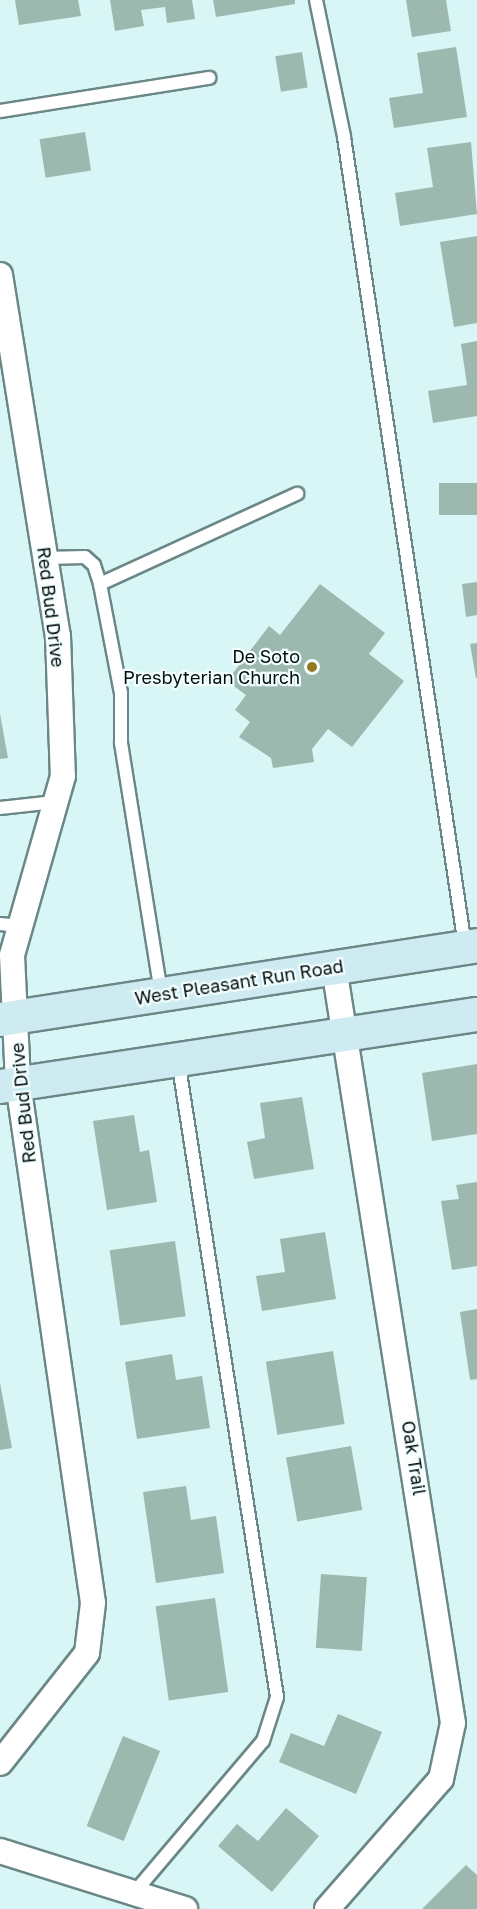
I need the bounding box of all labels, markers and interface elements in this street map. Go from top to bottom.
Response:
street label: Red Bud Drive [33,546,69,668]
place label: De Soto Presbyterian Church [123,646,300,688]
marker: De Soto Presbyterian Church [305,660,319,674]
street label: West Pleasant Run Road [133,955,345,1009]
street label: Red Bud Drive [6,1042,40,1164]
street label: Oak Trail [397,1419,431,1497]

